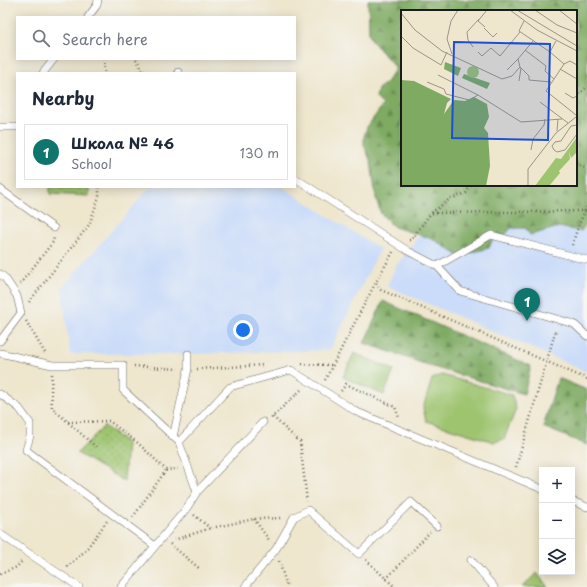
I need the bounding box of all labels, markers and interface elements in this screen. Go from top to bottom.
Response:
inset map [401,10,577,186]
search box [16,16,296,60]
icon: search [30,27,52,49]
text: Search here [62,27,148,50]
text: Nearby [32,85,94,111]
text: Школа № 46 [71,131,174,154]
text: 1 [43,143,49,162]
text: 130 m [240,143,279,162]
text: School [71,154,112,173]
pin: 1 [514,288,540,321]
your location [233,320,253,340]
map controls [539,467,575,575]
button: + [539,467,575,503]
button: − [539,503,575,539]
button: layers [539,539,575,575]

